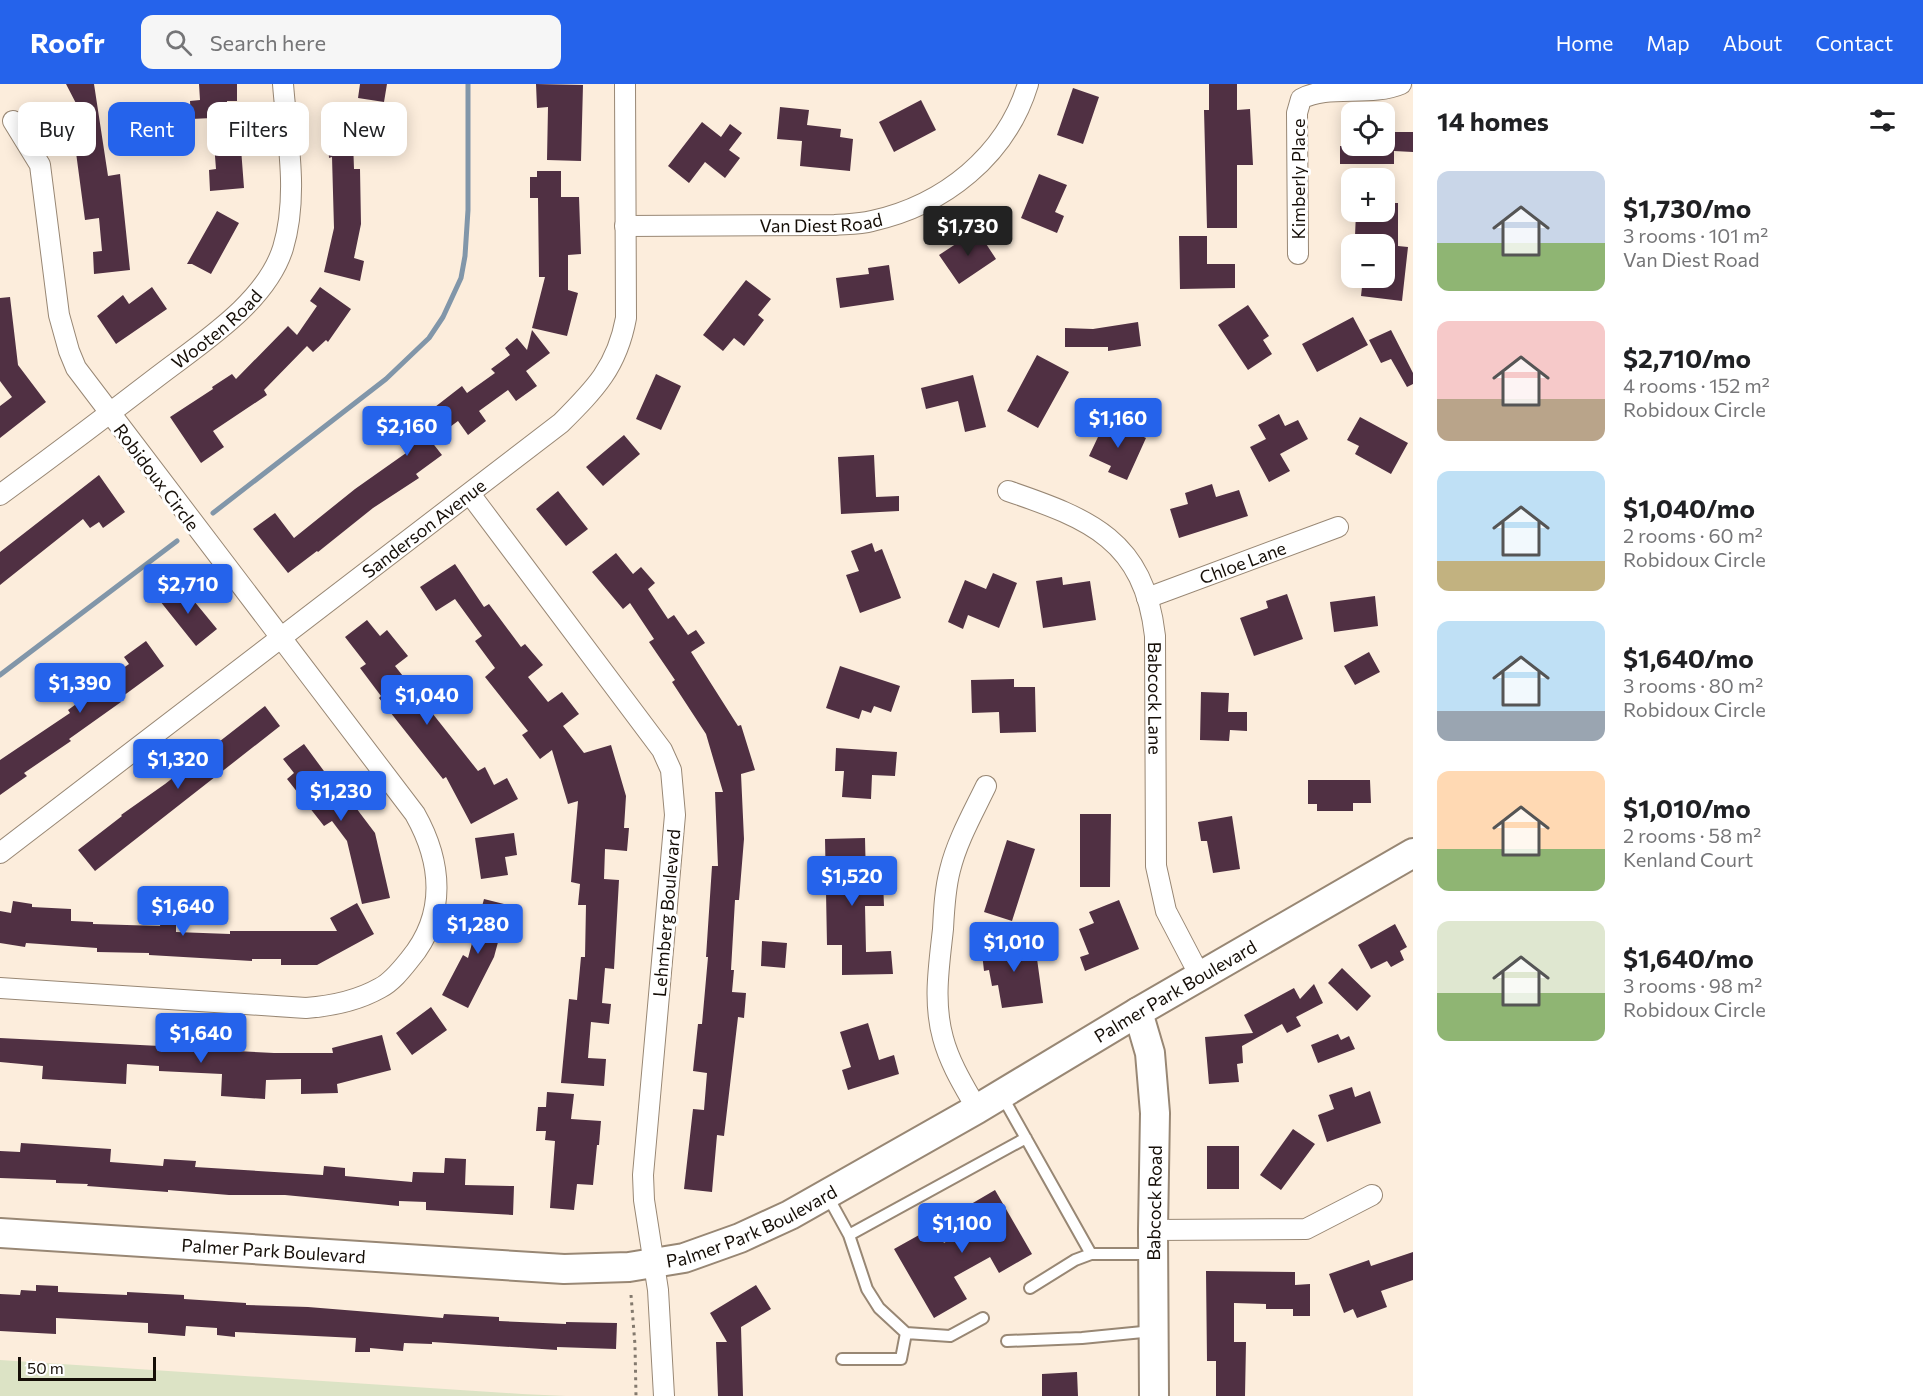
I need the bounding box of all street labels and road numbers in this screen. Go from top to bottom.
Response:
street label: Kimberly Place [1287,119,1309,239]
street label: Van Diest Road [759,208,885,236]
street label: Wooten Road [167,285,266,373]
street label: Robidoux Circle [110,419,204,535]
street label: Sanderson Avenue [358,474,490,582]
street label: Chloe Lane [1196,536,1289,589]
street label: Babcock Lane [1144,642,1167,755]
street label: Lehmberg Boulevard [648,828,684,998]
street label: Palmer Park Boulevard [1090,935,1260,1047]
street label: Babcock Road [1142,1145,1166,1261]
street label: Palmer Park Boulevard [664,1180,840,1272]
street label: Palmer Park Boulevard [181,1234,366,1267]

